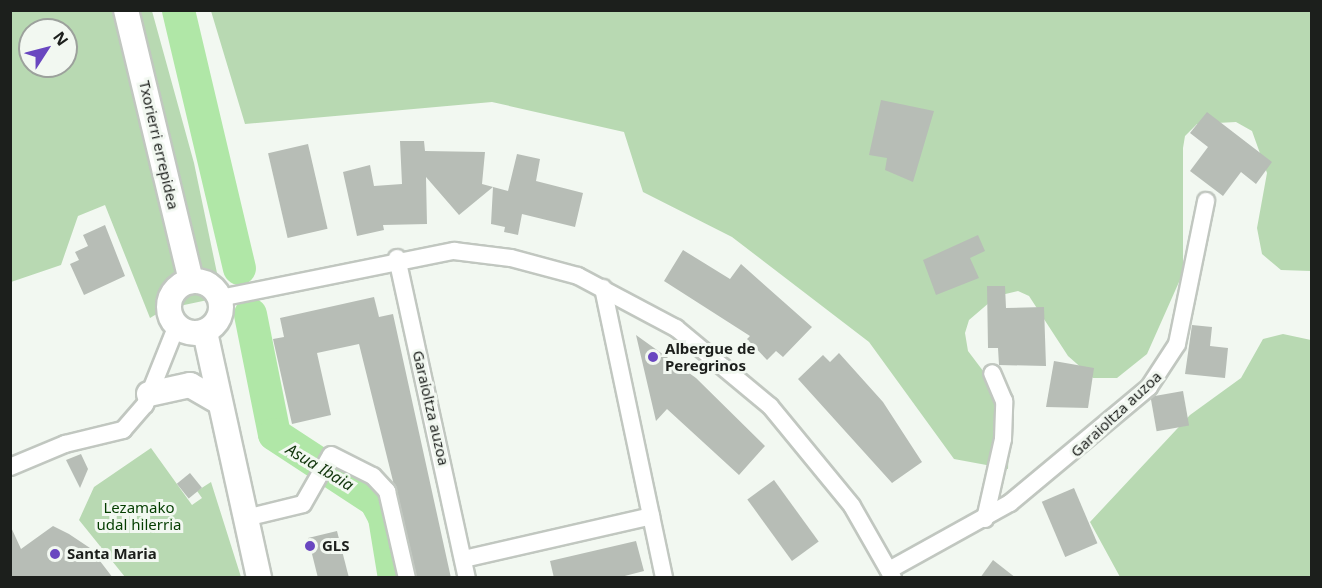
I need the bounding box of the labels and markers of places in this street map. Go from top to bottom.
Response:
place label: Albergue de Peregrinos [665,339,755,374]
marker: Albergue de Peregrinos [646,350,660,364]
place label: GLS [322,537,350,555]
marker: GLS [303,539,317,553]
place label: Santa Maria [67,545,157,563]
marker: Santa Maria [48,547,62,561]

